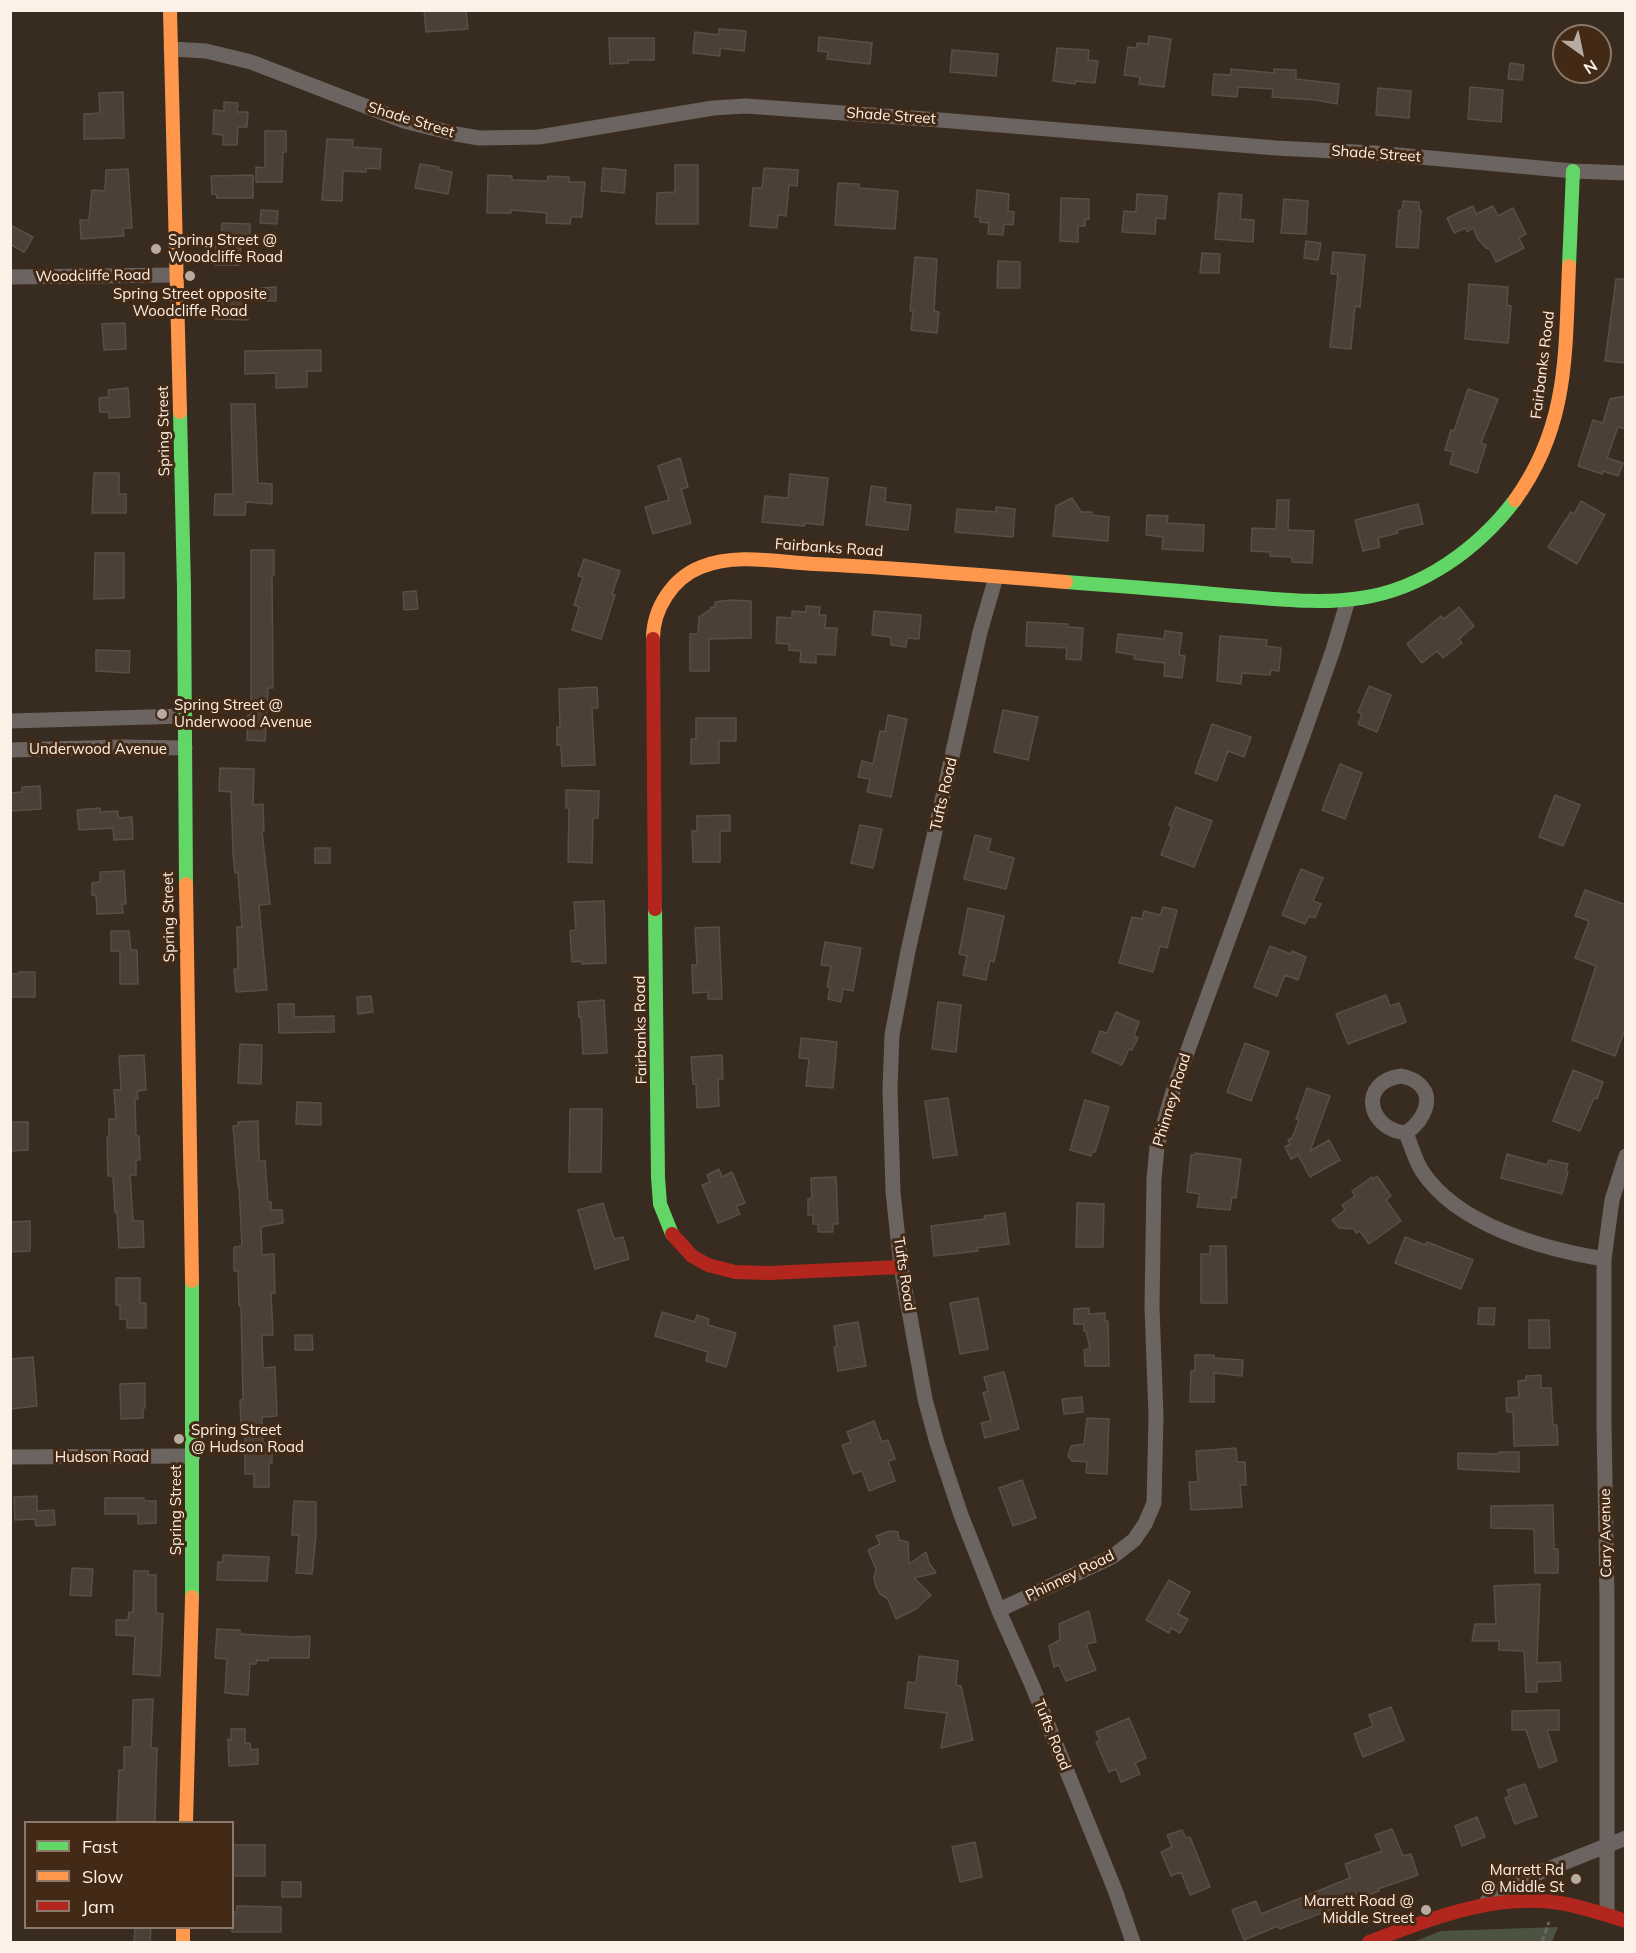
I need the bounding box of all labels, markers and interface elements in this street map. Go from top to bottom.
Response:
north arrow [1552,24,1612,84]
text: N [1580,56,1601,79]
street label: Shade Street [365,98,457,142]
street label: Shade Street [846,104,936,128]
street label: Shade Street [1331,142,1421,166]
place label: Spring Street @ Woodcliffe Road [168,231,283,266]
marker: Spring Street @ Woodcliffe Road [149,242,163,256]
street label: Woodcliffe Road [35,266,151,286]
marker: Spring Street opposite Woodcliffe Road [183,269,197,283]
place label: Spring Street opposite Woodcliffe Road [113,285,267,320]
street label: Fairbanks Road [1527,310,1559,420]
street label: Spring Street [154,386,174,476]
street label: Fairbanks Road [774,535,884,561]
place label: Spring Street @ Underwood Avenue [174,696,312,731]
marker: Spring Street @ Underwood Avenue [155,707,169,721]
street label: Underwood Avenue [29,740,167,758]
street label: Tufts Road [927,756,961,832]
street label: Spring Street [159,872,179,962]
street label: Fairbanks Road [631,976,651,1084]
street label: Phinney Road [1149,1051,1195,1149]
street label: Tufts Road [889,1236,919,1312]
place label: Spring Street @ Hudson Road [191,1421,304,1456]
marker: Spring Street @ Hudson Road [172,1432,186,1446]
street label: Hudson Road [55,1448,149,1466]
street label: Spring Street [167,1465,185,1555]
street label: Cary Avenue [1596,1488,1616,1578]
street label: Phinney Road [1023,1547,1117,1605]
street label: Tufts Road [1030,1697,1074,1773]
legend [24,1821,234,1929]
text: Fast [82,1835,118,1858]
place label: Marrett Rd @ Middle St [1481,1861,1564,1896]
text: Slow [82,1865,123,1888]
marker: Marrett Rd @ Middle St [1569,1872,1583,1886]
place label: Marrett Road @ Middle Street [1304,1892,1414,1927]
text: Jam [82,1895,115,1918]
marker: Marrett Road @ Middle Street [1419,1903,1433,1917]

